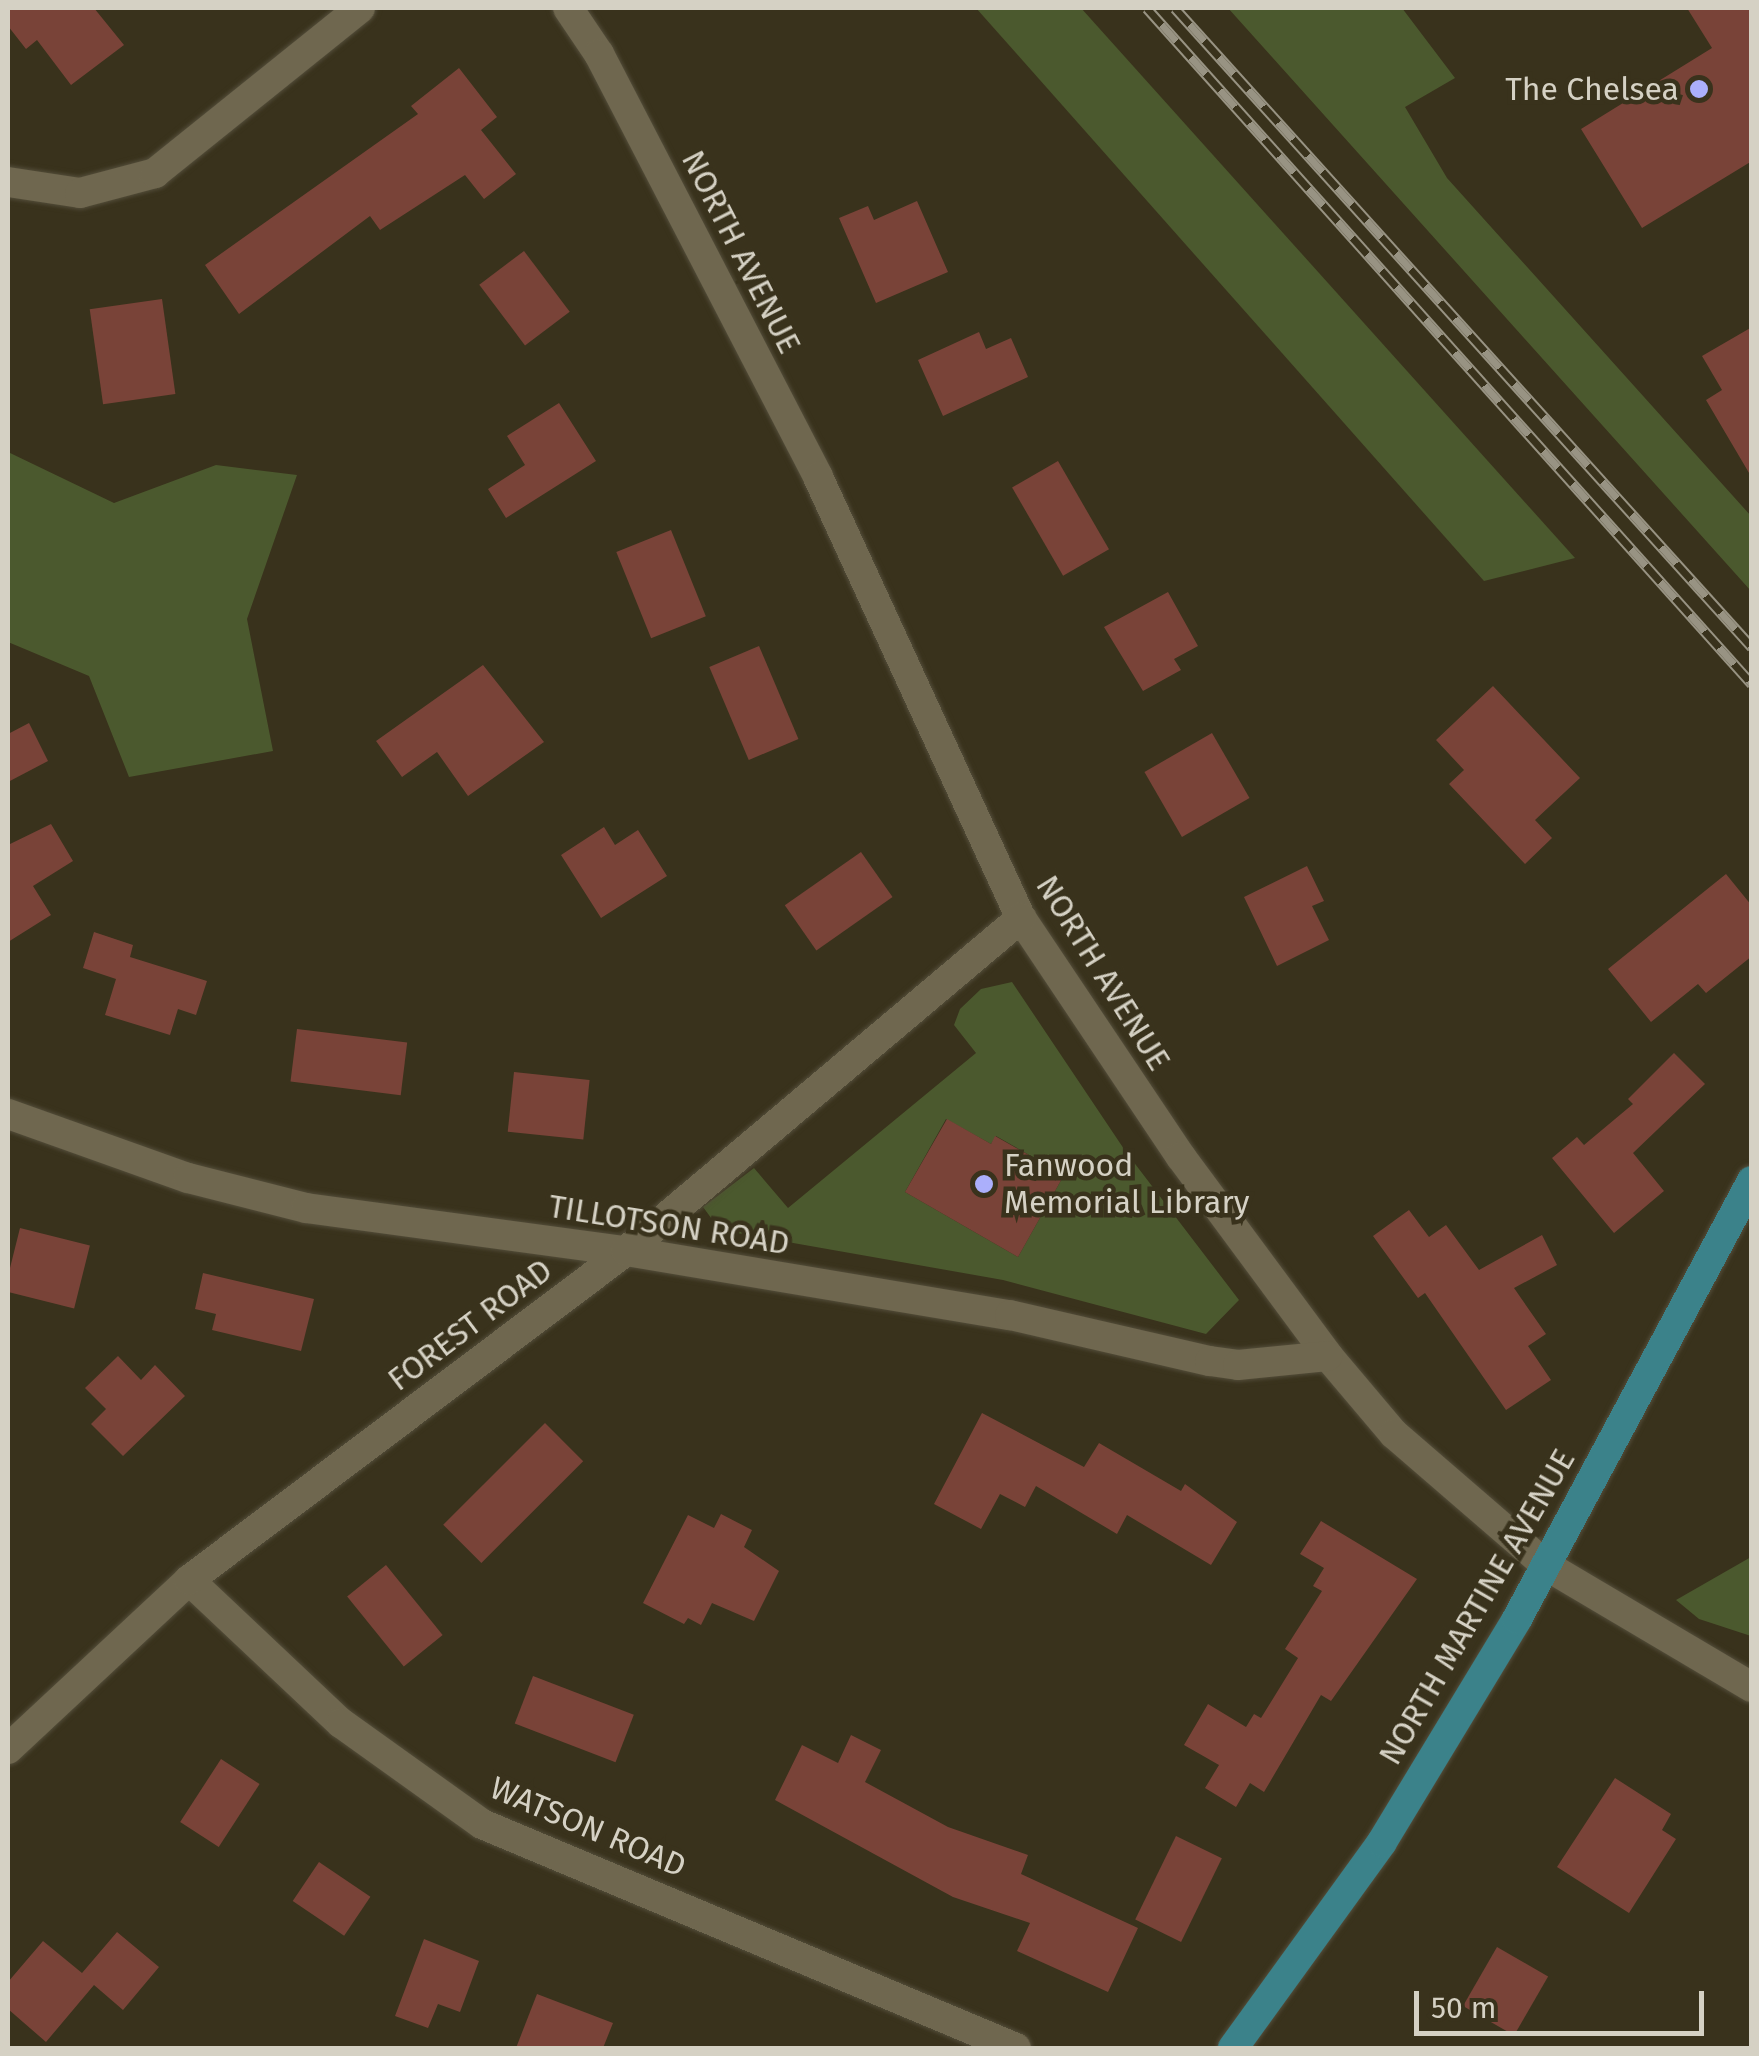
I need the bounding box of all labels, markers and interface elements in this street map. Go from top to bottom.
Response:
place label: The Chelsea [1505,70,1679,108]
marker: The Chelsea [1688,78,1710,100]
street label: NORTH AVENUE [673,144,809,360]
street label: NORTH AVENUE [1028,868,1178,1078]
place label: Fanwood Memorial Library [1004,1147,1249,1222]
marker: Fanwood Memorial Library [973,1173,995,1195]
street label: TILLOTSON ROAD [546,1187,792,1263]
street label: FOREST ROAD [381,1251,559,1399]
street label: NORTH MARTINE AVENUE [1371,1442,1583,1772]
street label: WATSON ROAD [484,1769,692,1885]
scale bar [1419,1971,1709,2033]
text: 50 m [1431,1990,1496,2026]

